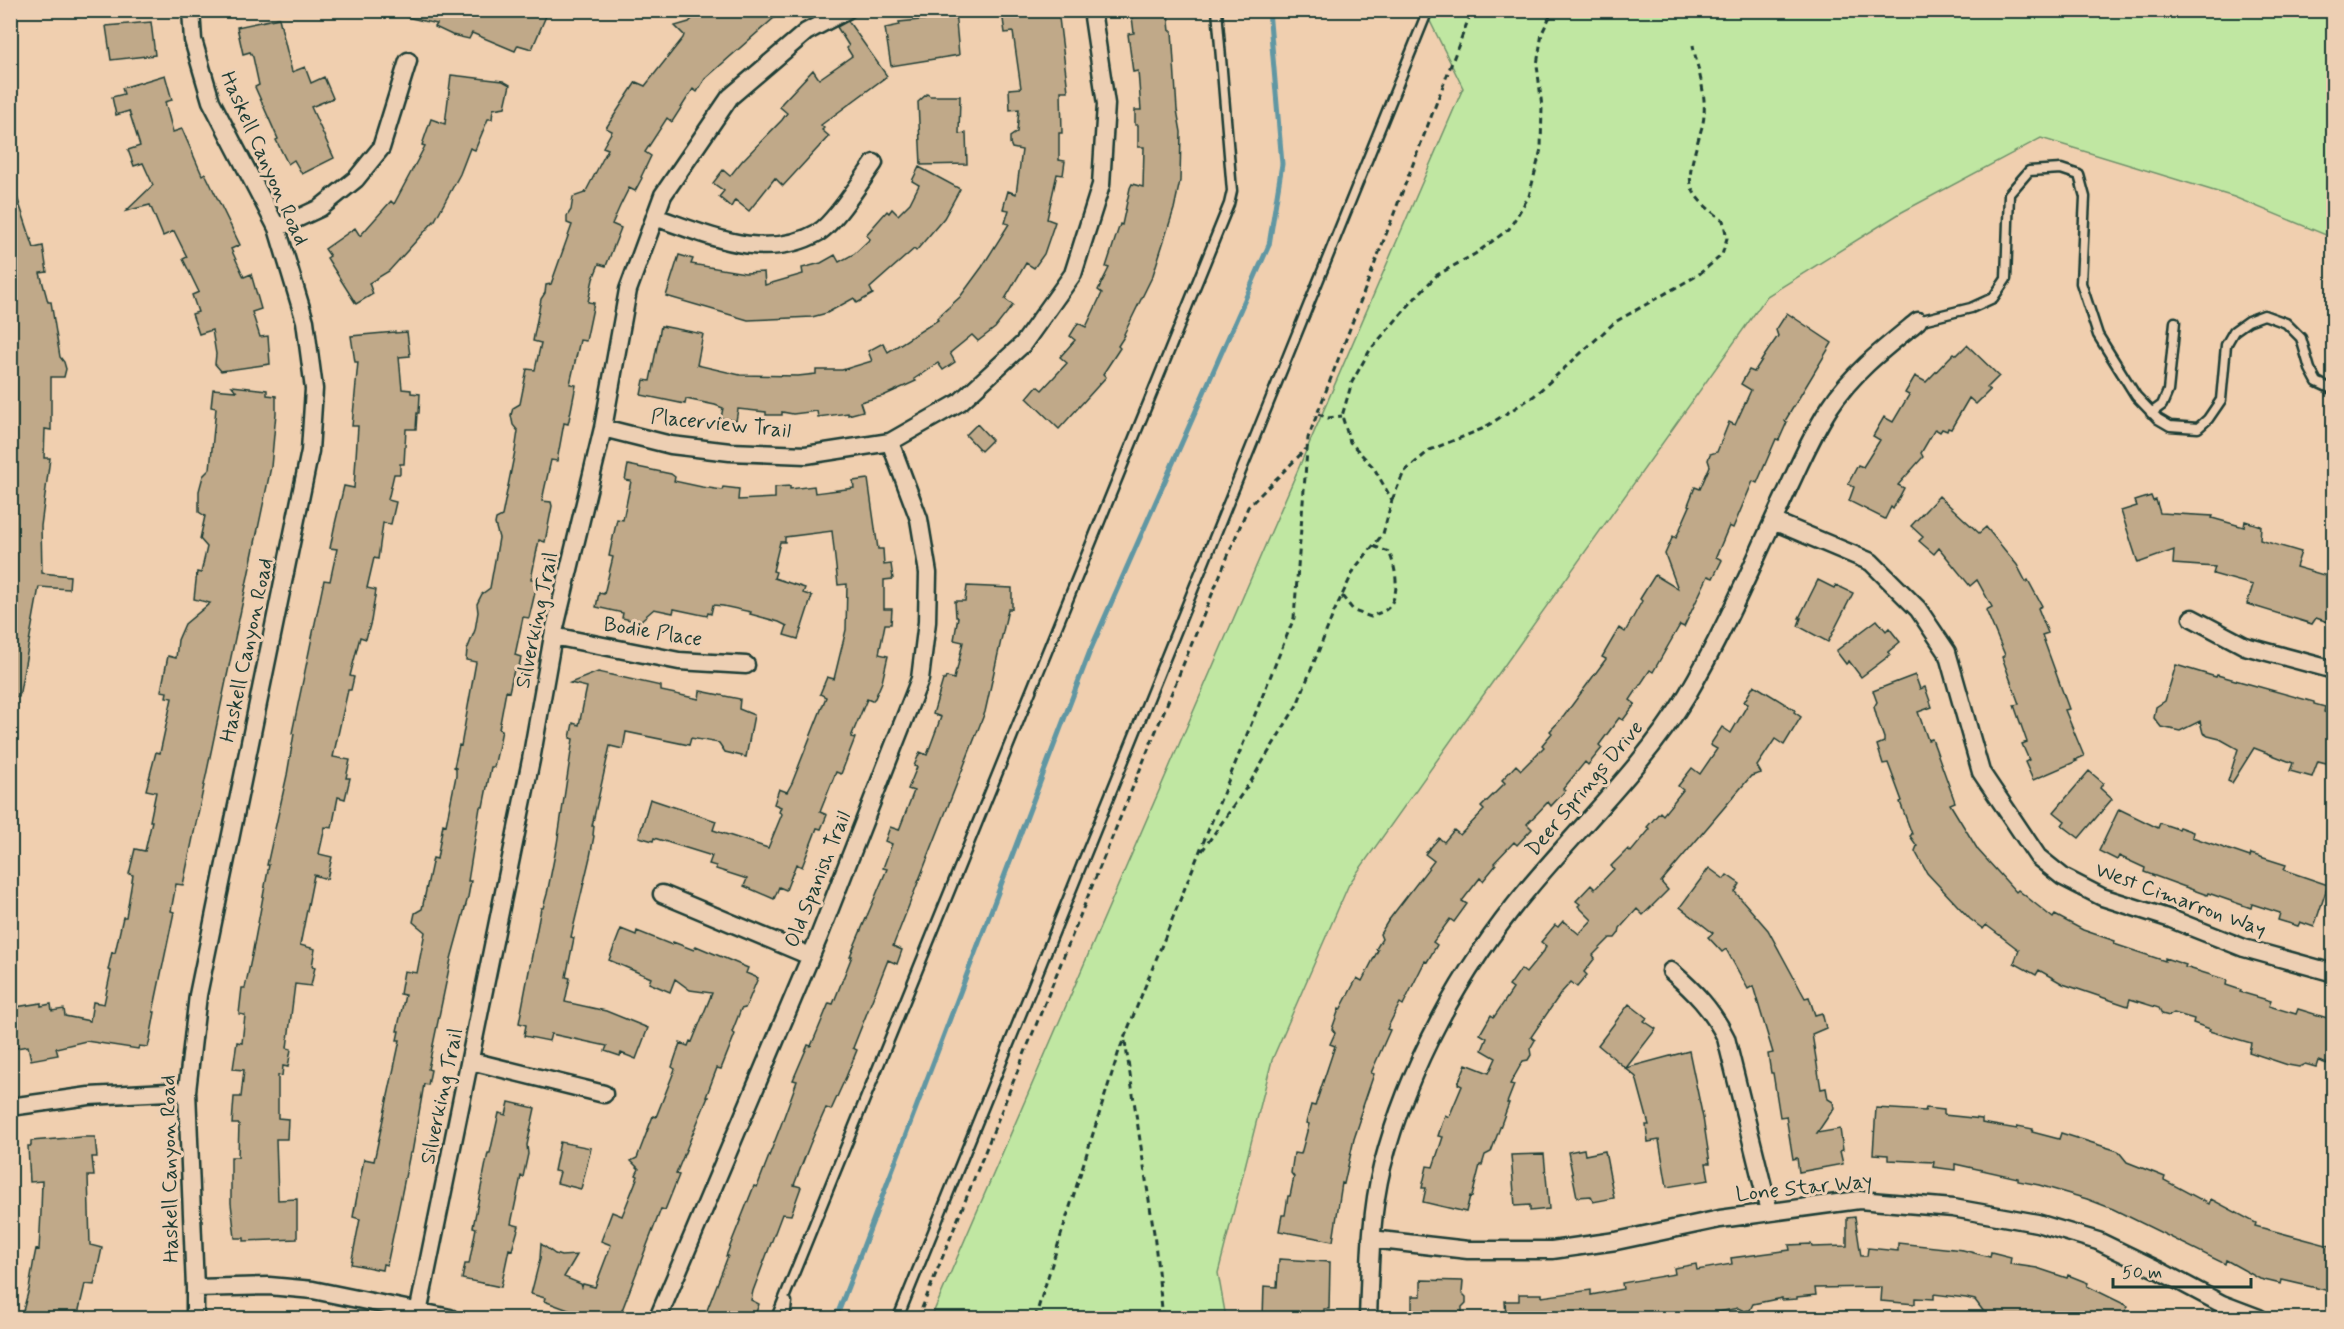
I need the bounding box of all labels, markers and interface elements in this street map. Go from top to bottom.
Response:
street label: Haskell Canyon Road [213,67,315,250]
street label: Placerview Trail [649,403,792,445]
street label: Silverking Trail [509,549,565,691]
street label: Haskell Canyon Road [214,555,280,745]
street label: Bodie Place [602,610,704,654]
street label: Deer Springs Drive [1519,715,1650,863]
street label: Old Spanish Trail [778,807,858,952]
street label: West Cimarron Way [2091,856,2270,944]
street label: Silverking Trail [414,1025,470,1167]
street label: Haskell Canyon Road [154,1075,186,1263]
street label: Lone Star Way [1735,1167,1874,1209]
scale bar [2113,1251,2251,1289]
text: 50 m [2122,1261,2162,1285]

